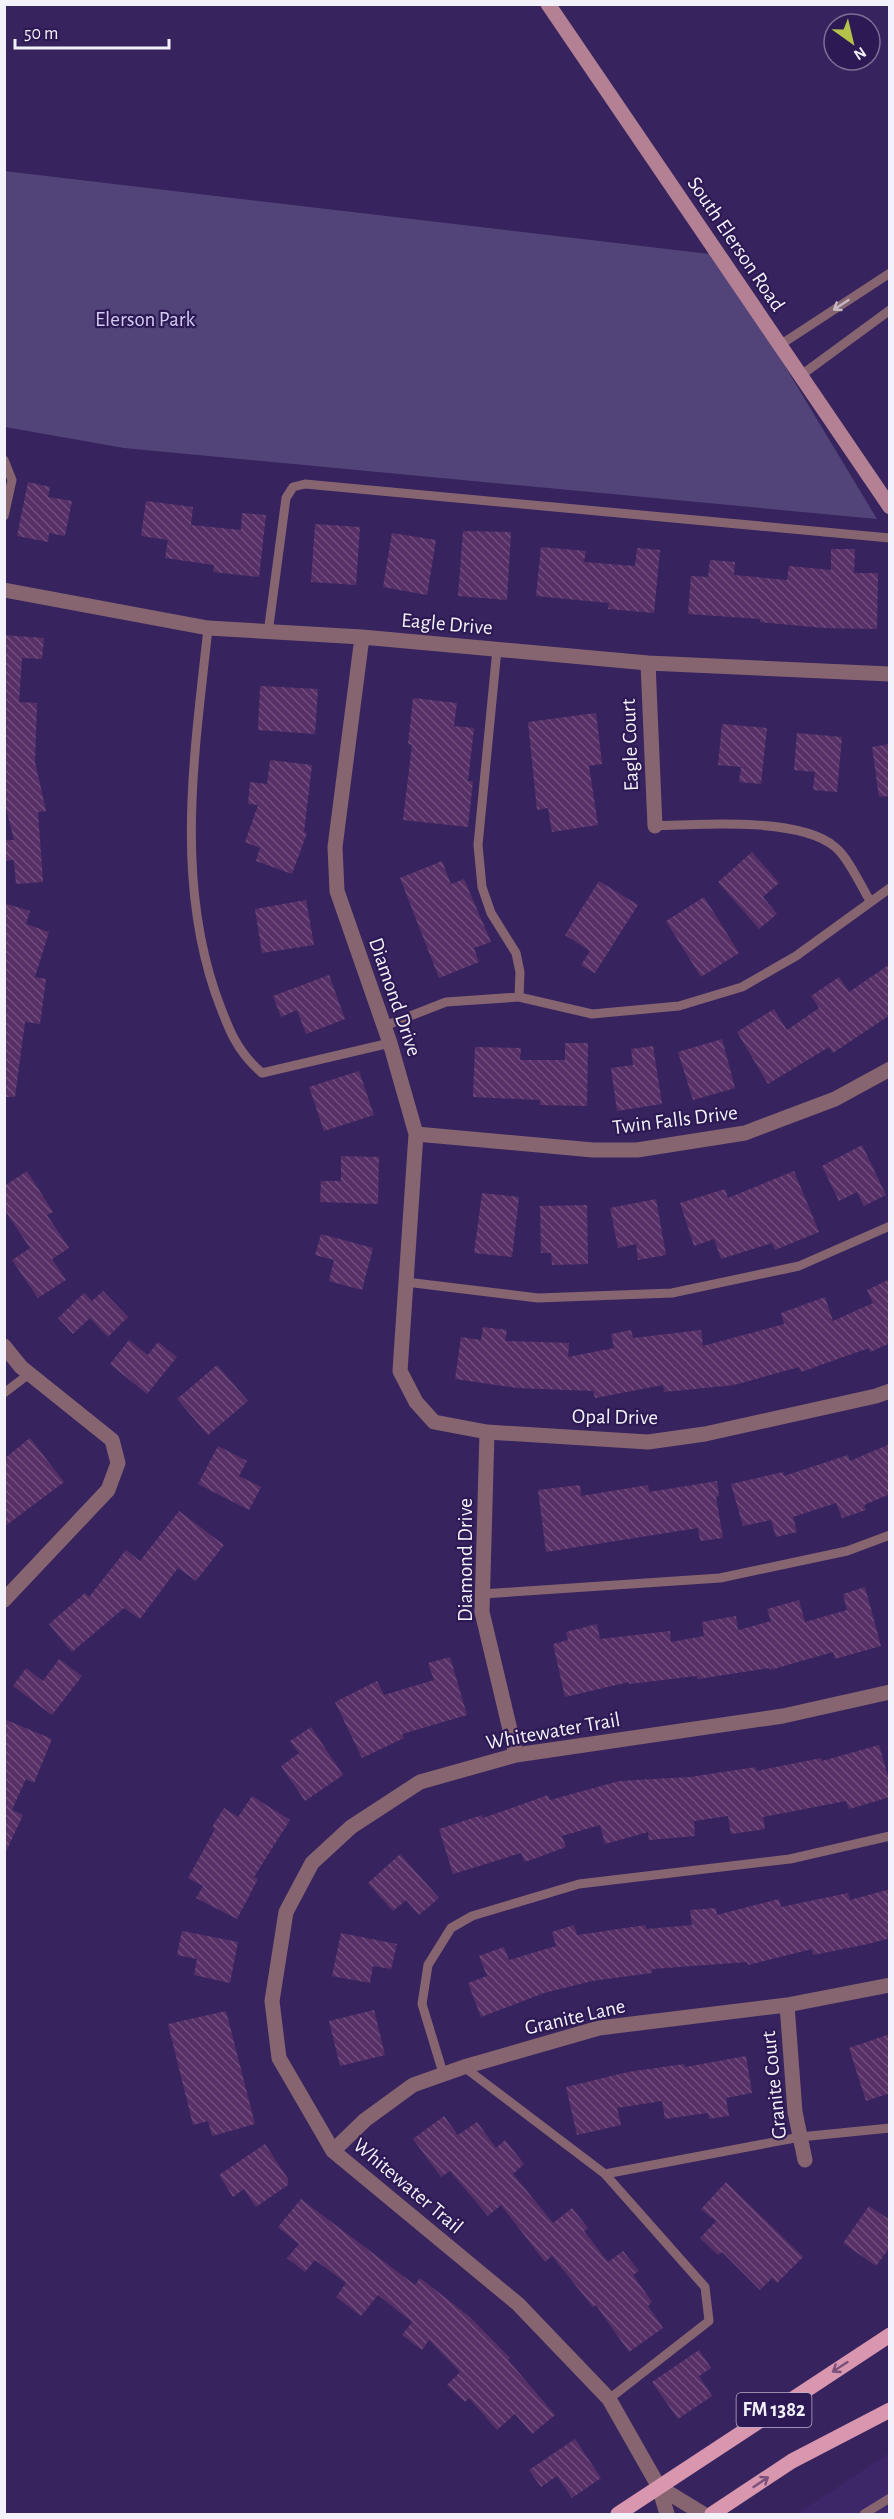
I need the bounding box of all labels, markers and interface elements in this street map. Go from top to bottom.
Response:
scale bar [15,12,170,50]
north arrow [822,12,882,72]
text: 50 m [24,25,58,43]
text: N [851,44,869,63]
street label: South Elerson Road [683,173,789,315]
one-way arrow [833,299,849,311]
park label: Elerson Park [95,309,196,330]
street label: Eagle Drive [400,610,494,638]
street label: Eagle Court [618,698,642,792]
street label: Diamond Drive [365,935,425,1059]
street label: Twin Falls Drive [611,1102,739,1138]
street label: Opal Drive [572,1406,658,1428]
street label: Diamond Drive [455,1498,476,1622]
street label: Whitewater Trail [484,1709,622,1753]
street label: Granite Lane [523,1995,627,2039]
street label: Granite Court [758,2030,790,2140]
street label: Whitewater Trail [349,2134,467,2238]
one-way arrow [832,2361,849,2373]
road number: FM 1382 [736,2393,812,2427]
one-way arrow [752,2476,768,2488]

